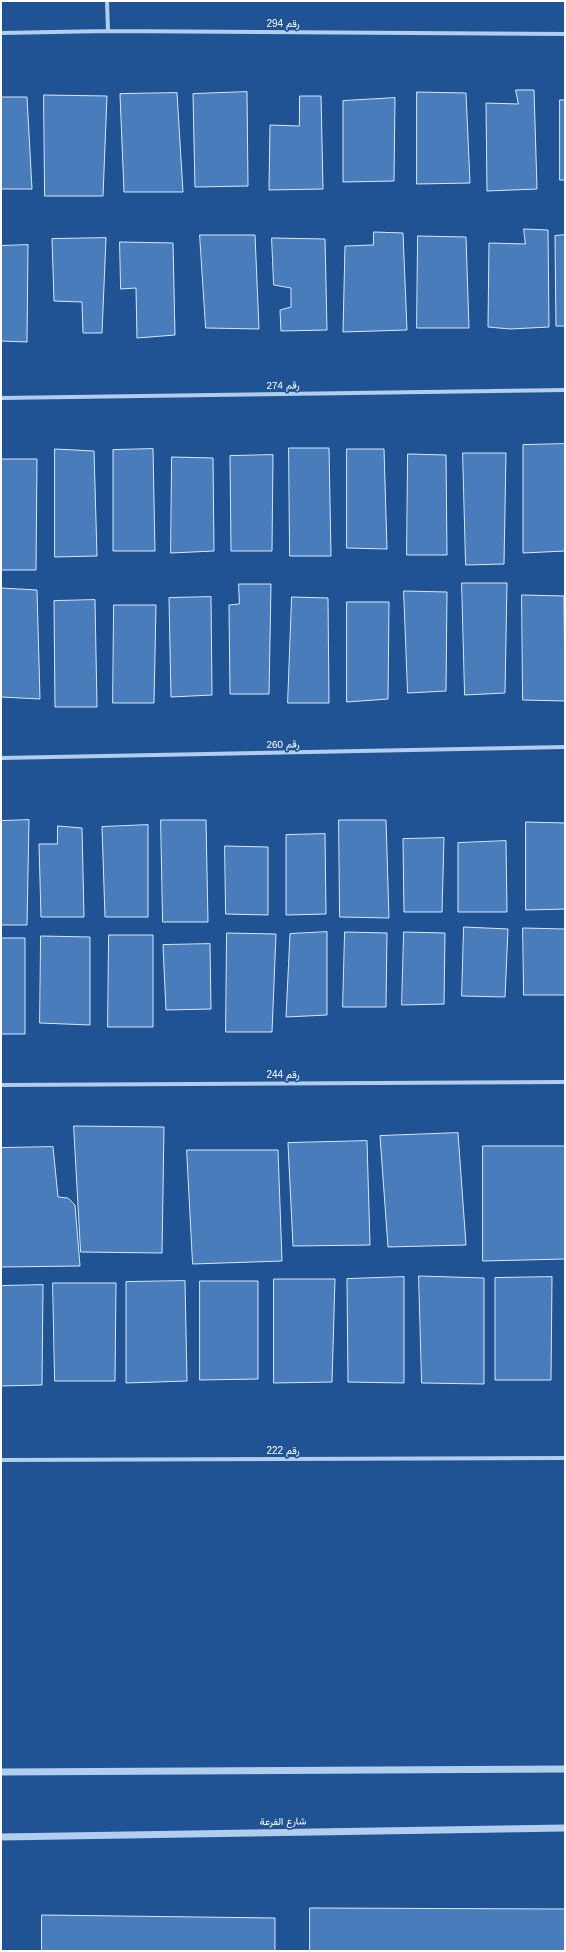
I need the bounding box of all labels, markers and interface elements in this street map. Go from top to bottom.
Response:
street label: رقم 294 [266,18,300,30]
street label: رقم 274 [266,380,300,392]
street label: رقم 260 [266,739,300,751]
street label: رقم 244 [266,1069,300,1081]
street label: رقم 222 [266,1445,300,1457]
street label: شارع الفرعة [260,1816,306,1828]

